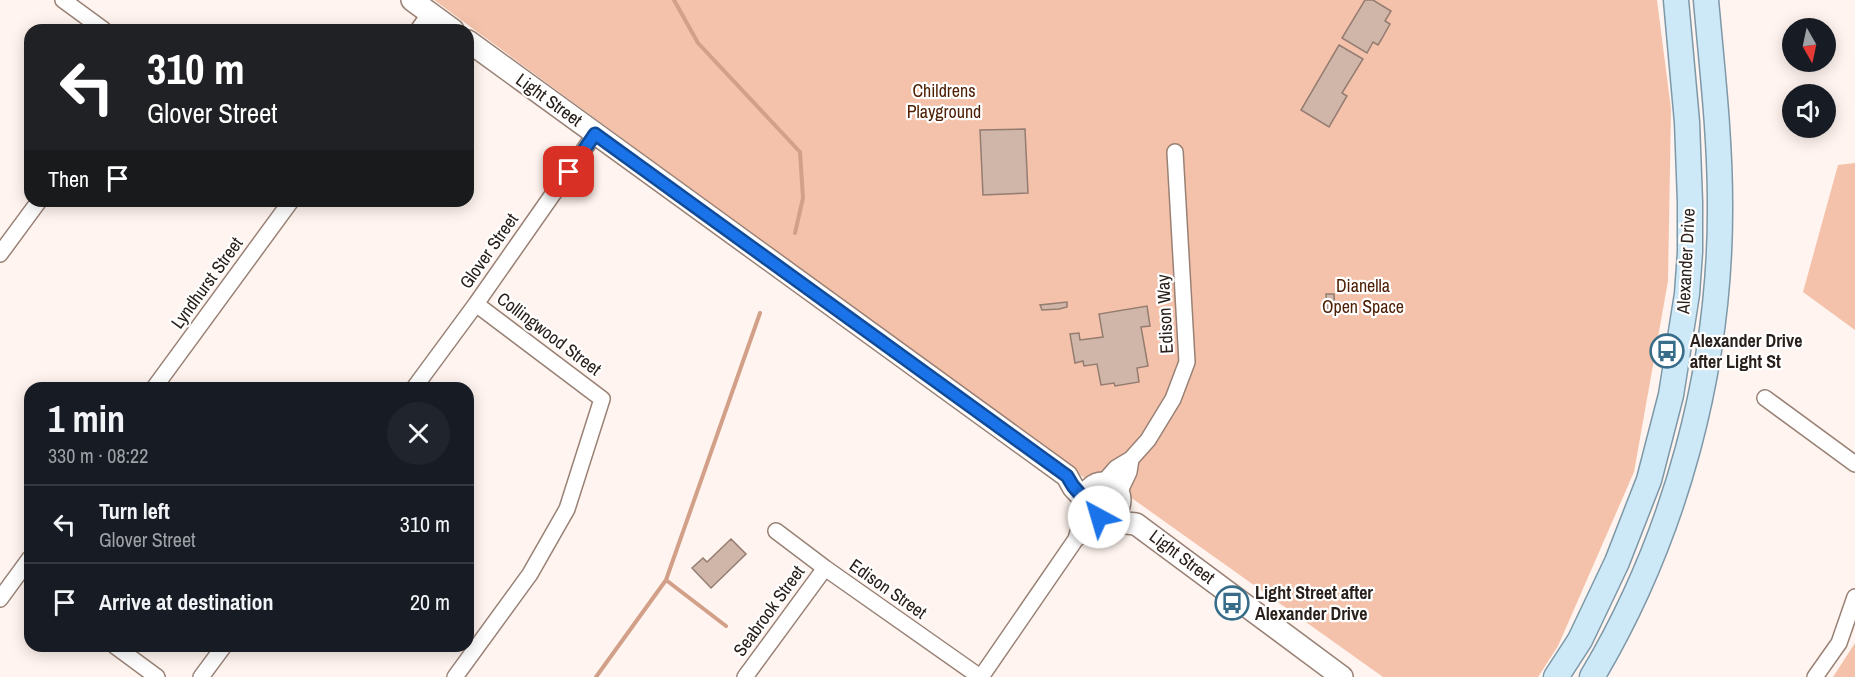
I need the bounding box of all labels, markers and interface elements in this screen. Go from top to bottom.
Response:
north arrow [1782,18,1836,72]
map controls [1782,18,1836,138]
text: 310 m [147,41,245,97]
icon: left [48,48,126,126]
street label: Light Street [511,67,588,132]
park label: Childrens Playground [907,78,981,124]
button: sound [1782,84,1836,138]
text: Glover Street [147,95,277,131]
pin [543,146,594,197]
icon: arrive [552,155,585,188]
icon: arrive [101,162,134,195]
text: Then [48,164,89,194]
street label: Alexander Drive [1670,207,1701,315]
street label: Glover Street [453,208,524,294]
street label: Lyndhurst Street [165,232,248,334]
street label: Edison Way [1150,273,1179,354]
park label: Dianella Open Space [1322,273,1404,319]
street label: Collingwood Street [492,286,607,381]
place label: Alexander Drive after Light St [1690,328,1802,374]
bus stop icon: Alexander Drive after Light St [1649,333,1685,369]
text: 1 min [48,395,125,443]
button: close [387,402,450,465]
text: 330 m · 08:22 [48,442,148,469]
position arrow [1067,485,1131,549]
text: Turn left [99,496,170,526]
icon: left [48,508,81,541]
text: 310 m [400,509,450,539]
street label: Light Street [1144,524,1220,590]
text: Glover Street [99,526,196,553]
street label: Edison Street [844,553,932,624]
street label: Seabrook Street [727,560,810,661]
place label: Light Street after Alexander Drive [1255,580,1373,626]
bus stop icon: Light Street after Alexander Drive [1214,585,1250,621]
icon: arrive [48,586,81,619]
text: Arrive at destination [99,587,273,617]
text: 20 m [410,587,450,617]

